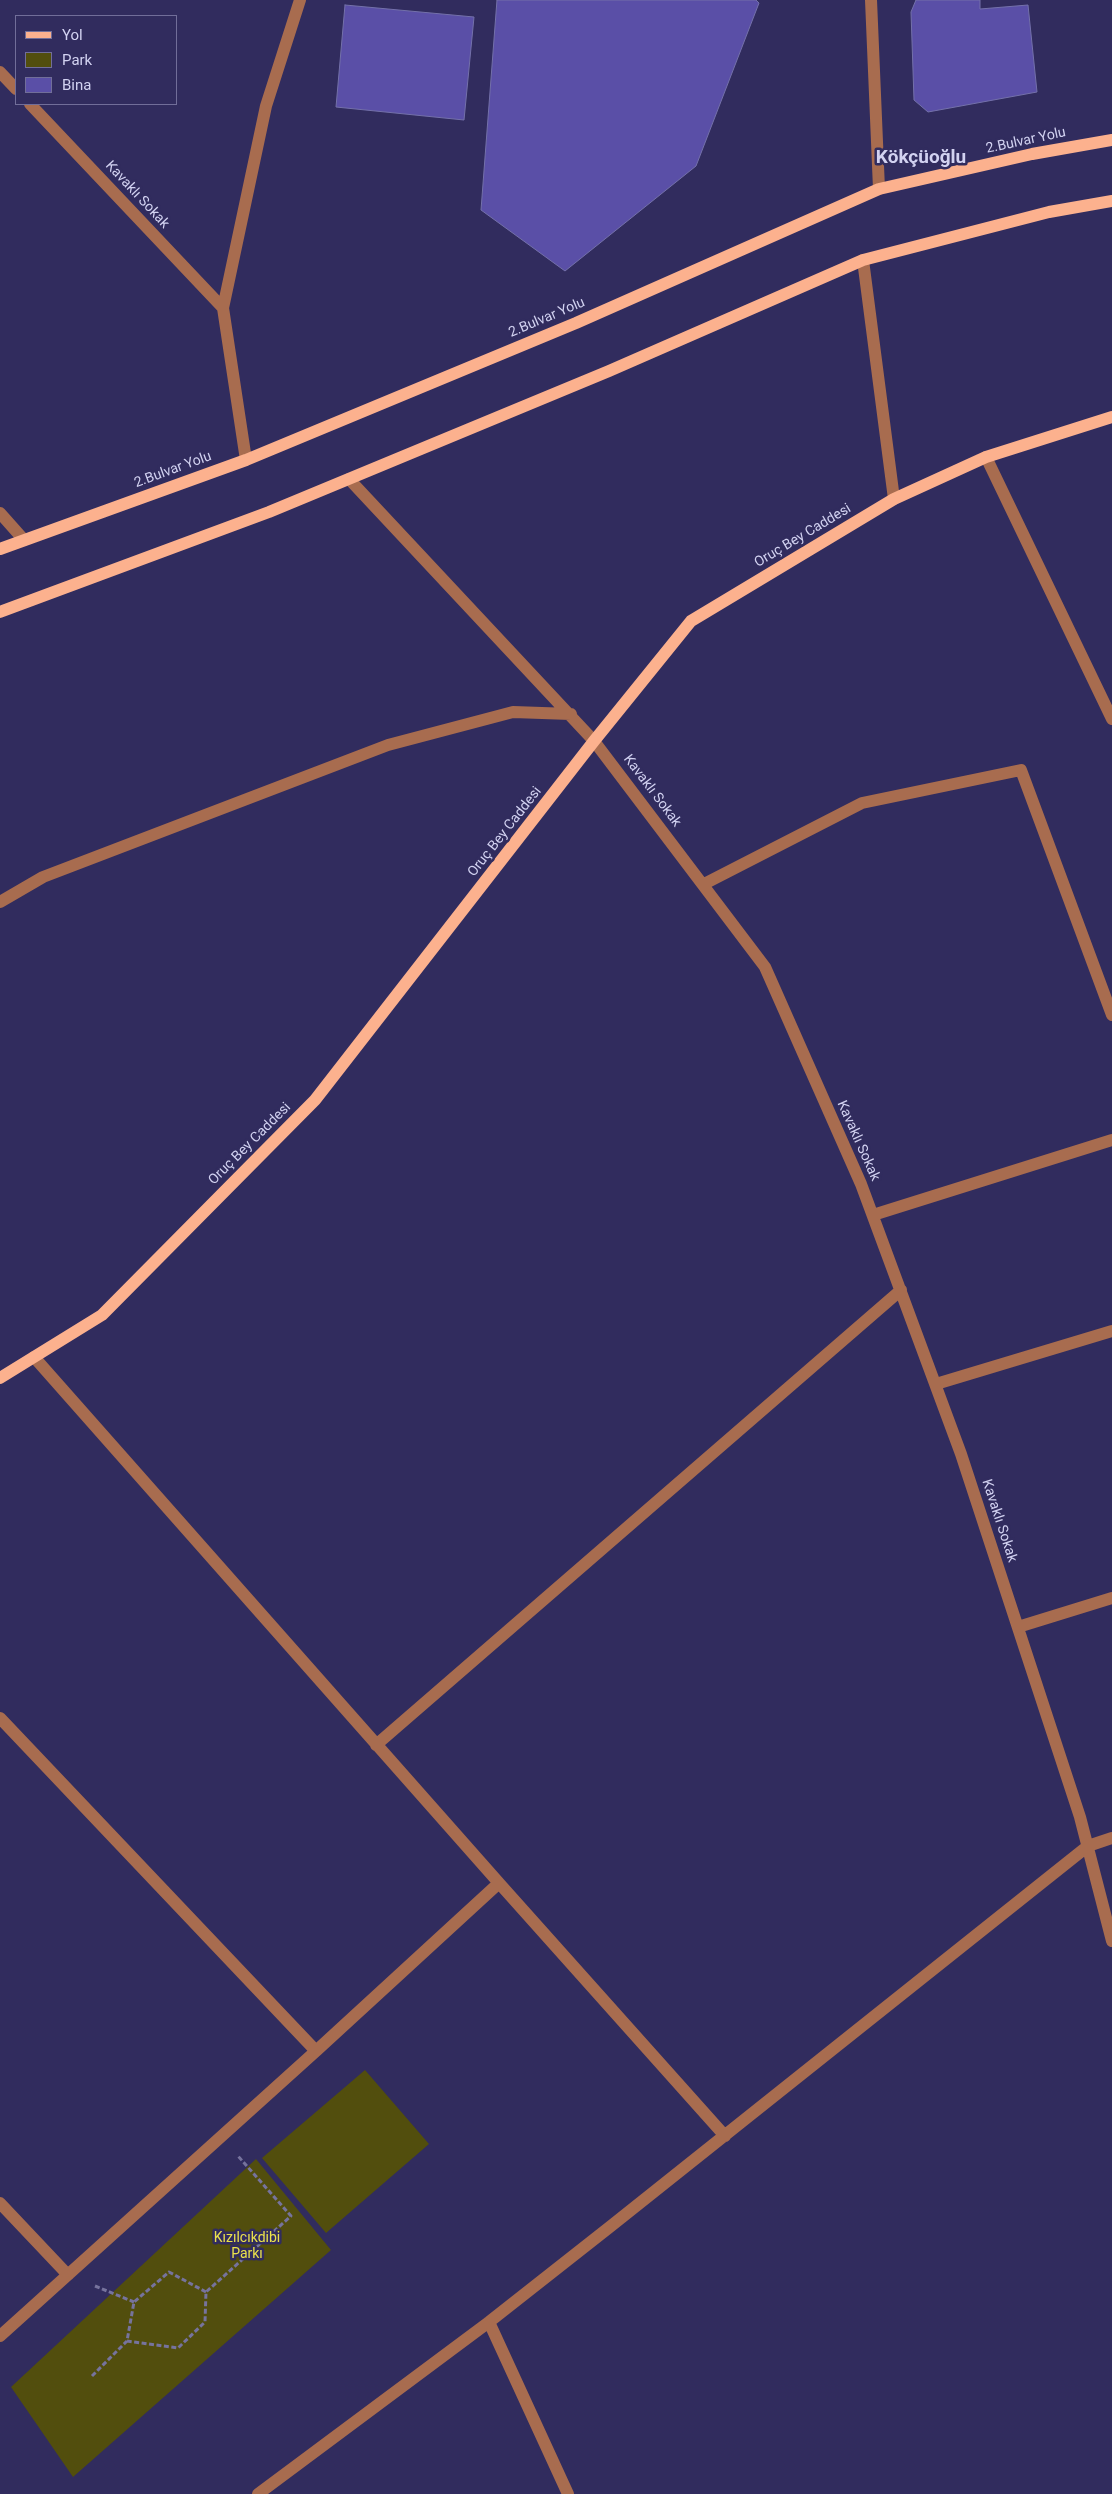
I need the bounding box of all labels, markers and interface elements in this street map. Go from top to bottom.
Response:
legend [15,15,178,105]
text: Yol [62,26,83,44]
text: Park [62,51,92,69]
text: Bina [62,76,91,94]
street label: 2.Bulvar Yolu [985,124,1067,158]
district label: Kökçüoğlu [876,147,966,169]
street label: Kavaklı Sokak [101,158,173,232]
street label: 2.Bulvar Yolu [506,294,588,342]
street label: 2.Bulvar Yolu [132,448,214,492]
street label: Oruç Bey Caddesi [752,501,854,571]
street label: Kavaklı Sokak [619,752,685,830]
street label: Oruç Bey Caddesi [465,784,545,880]
street label: Kavaklı Sokak [833,1098,883,1184]
street label: Oruç Bey Caddesi [205,1099,295,1189]
street label: Kavaklı Sokak [978,1477,1020,1565]
park label: Kızılcıkdibi Parkı [214,2230,280,2262]

